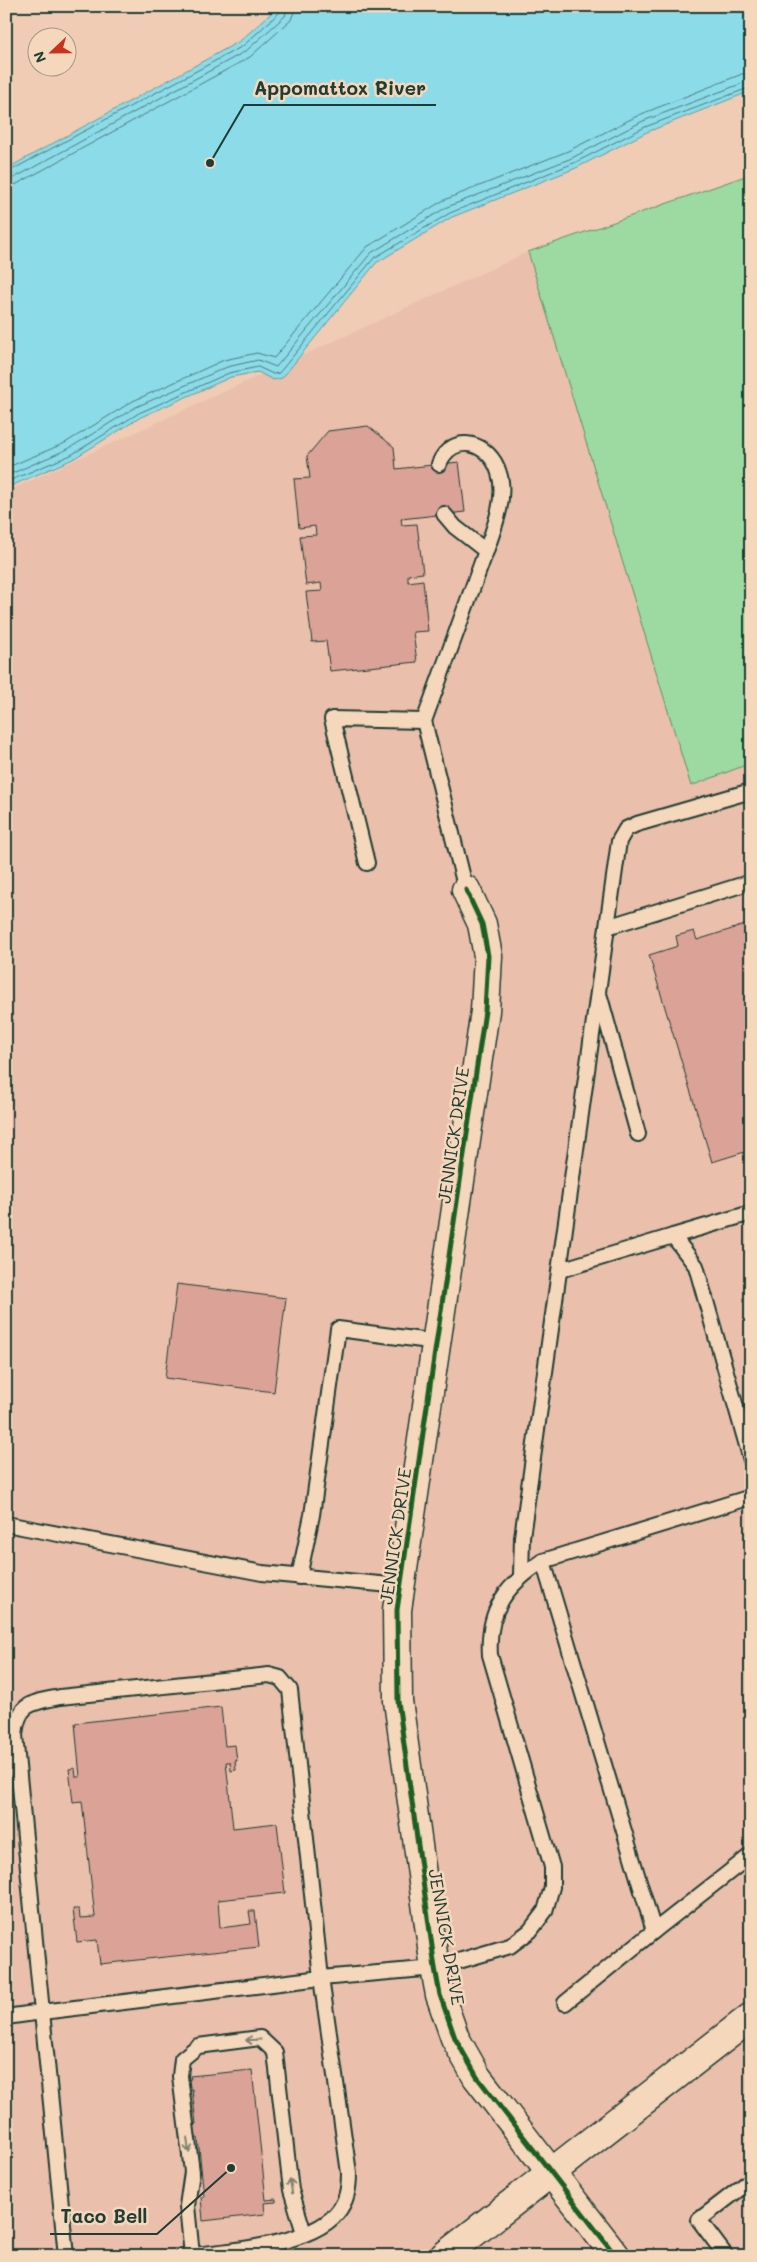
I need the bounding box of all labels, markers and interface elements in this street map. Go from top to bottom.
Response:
north arrow [28,28,78,78]
text: N [29,49,50,66]
callout: Appomattox River [244,71,436,105]
text: Appomattox River [254,75,426,100]
street label: JENNICK DRIVE [432,1065,474,1205]
street label: JENNICK DRIVE [374,1466,416,1606]
street label: JENNICK DRIVE [423,1867,471,2007]
one-way arrow [245,2035,261,2044]
one-way arrow [183,2137,193,2153]
one-way arrow [286,2179,296,2195]
callout: Taco Bell [50,2200,157,2234]
text: Taco Bell [60,2203,148,2228]

